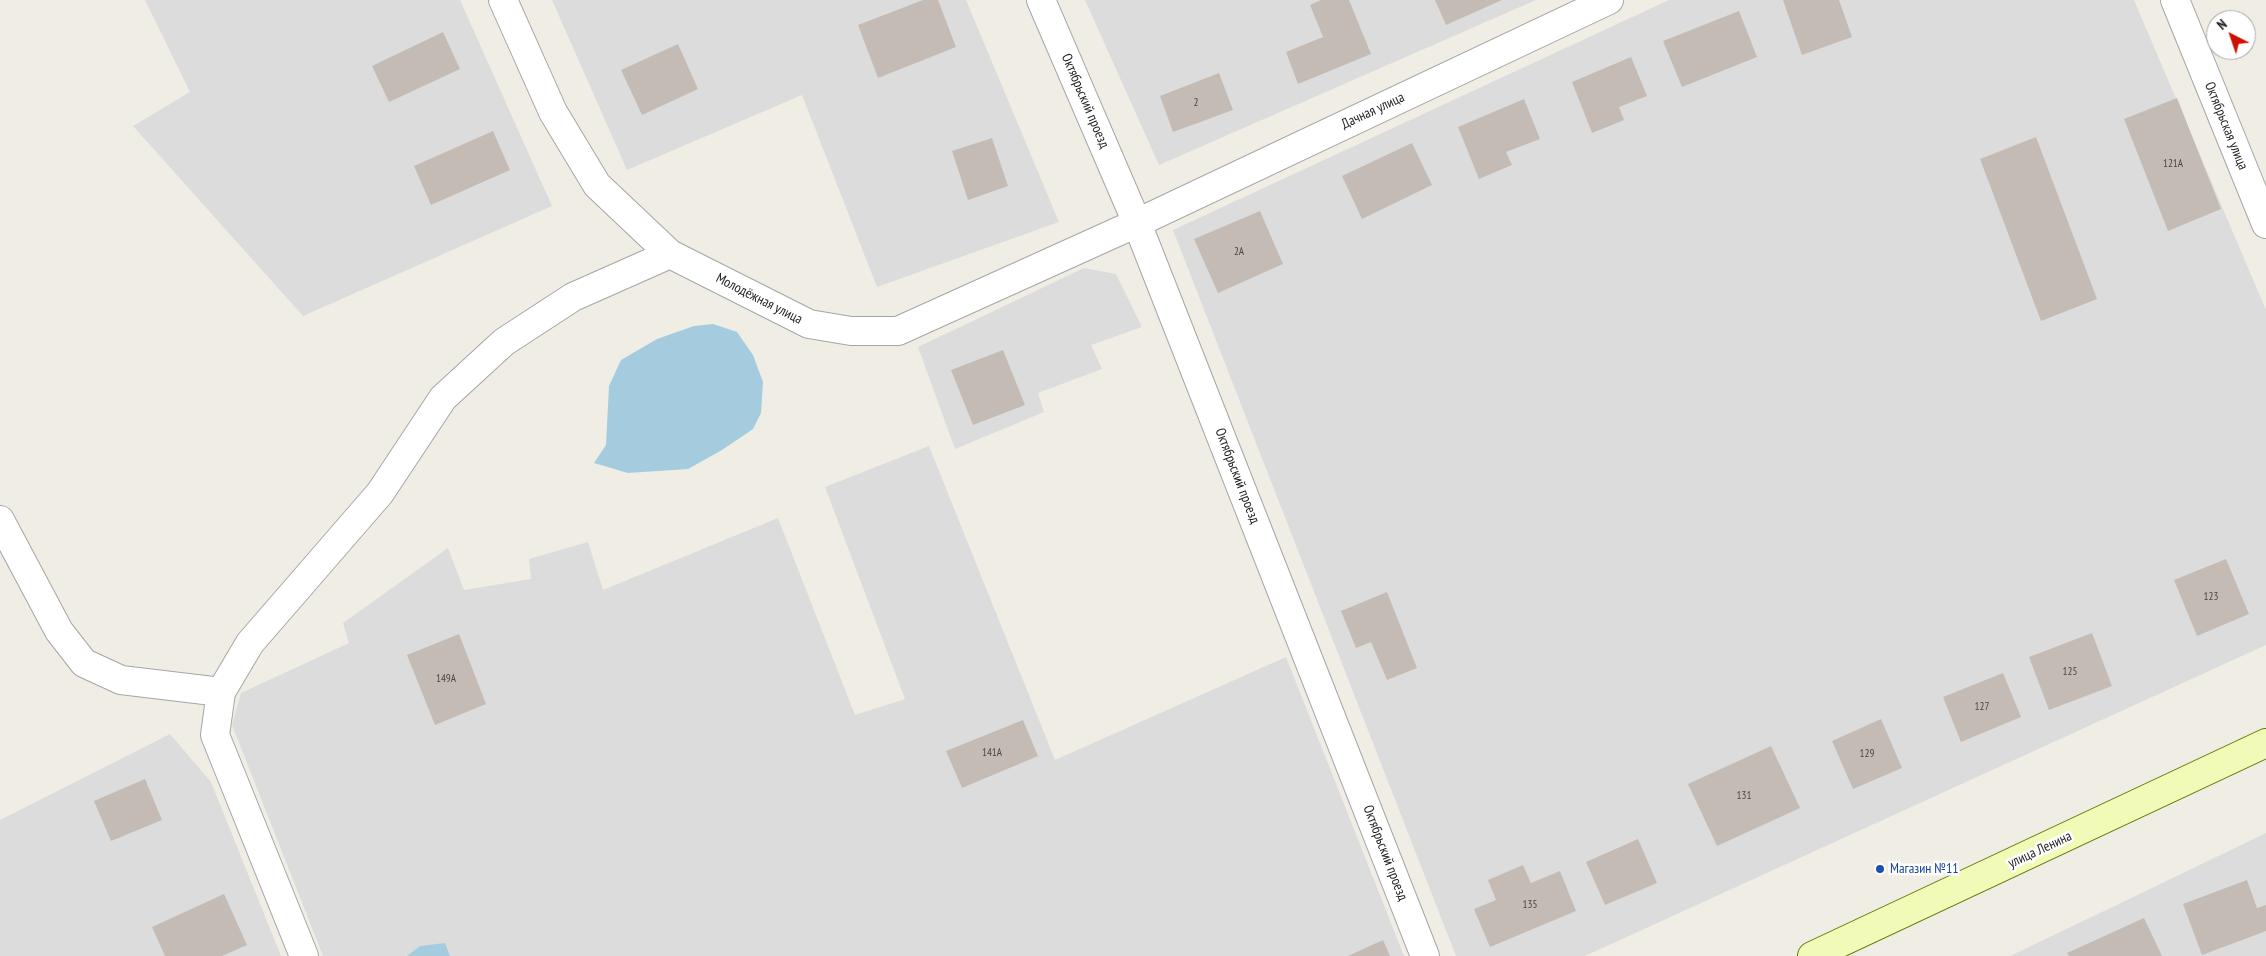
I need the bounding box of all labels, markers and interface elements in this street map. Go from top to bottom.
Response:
north arrow [2206,10,2256,60]
text: N [2213,15,2231,34]
street label: Октябрьский проезд [1058,51,1112,151]
street label: Октябрьская улица [2201,80,2251,172]
street label: Дачная улица [1339,89,1407,133]
house number: 2 [1194,96,1198,110]
house number: 121А [2163,157,2183,171]
house number: 2А [1234,245,1244,259]
street label: Молодёжная улица [713,270,805,328]
street label: Октябрьский проезд [1211,426,1263,526]
house number: 123 [2204,590,2218,604]
house number: 125 [2063,665,2077,679]
house number: 149А [436,672,456,686]
house number: 127 [1975,700,1989,714]
house number: 141А [982,746,1002,760]
house number: 129 [1860,747,1874,761]
house number: 131 [1737,789,1751,803]
street label: Октябрьский проезд [1359,803,1411,903]
street label: улица Ленина [2005,828,2075,872]
place label: Магазин №11 [1890,861,1959,877]
marker: Магазин №11 [1874,863,1886,875]
house number: 135 [1523,898,1537,912]

